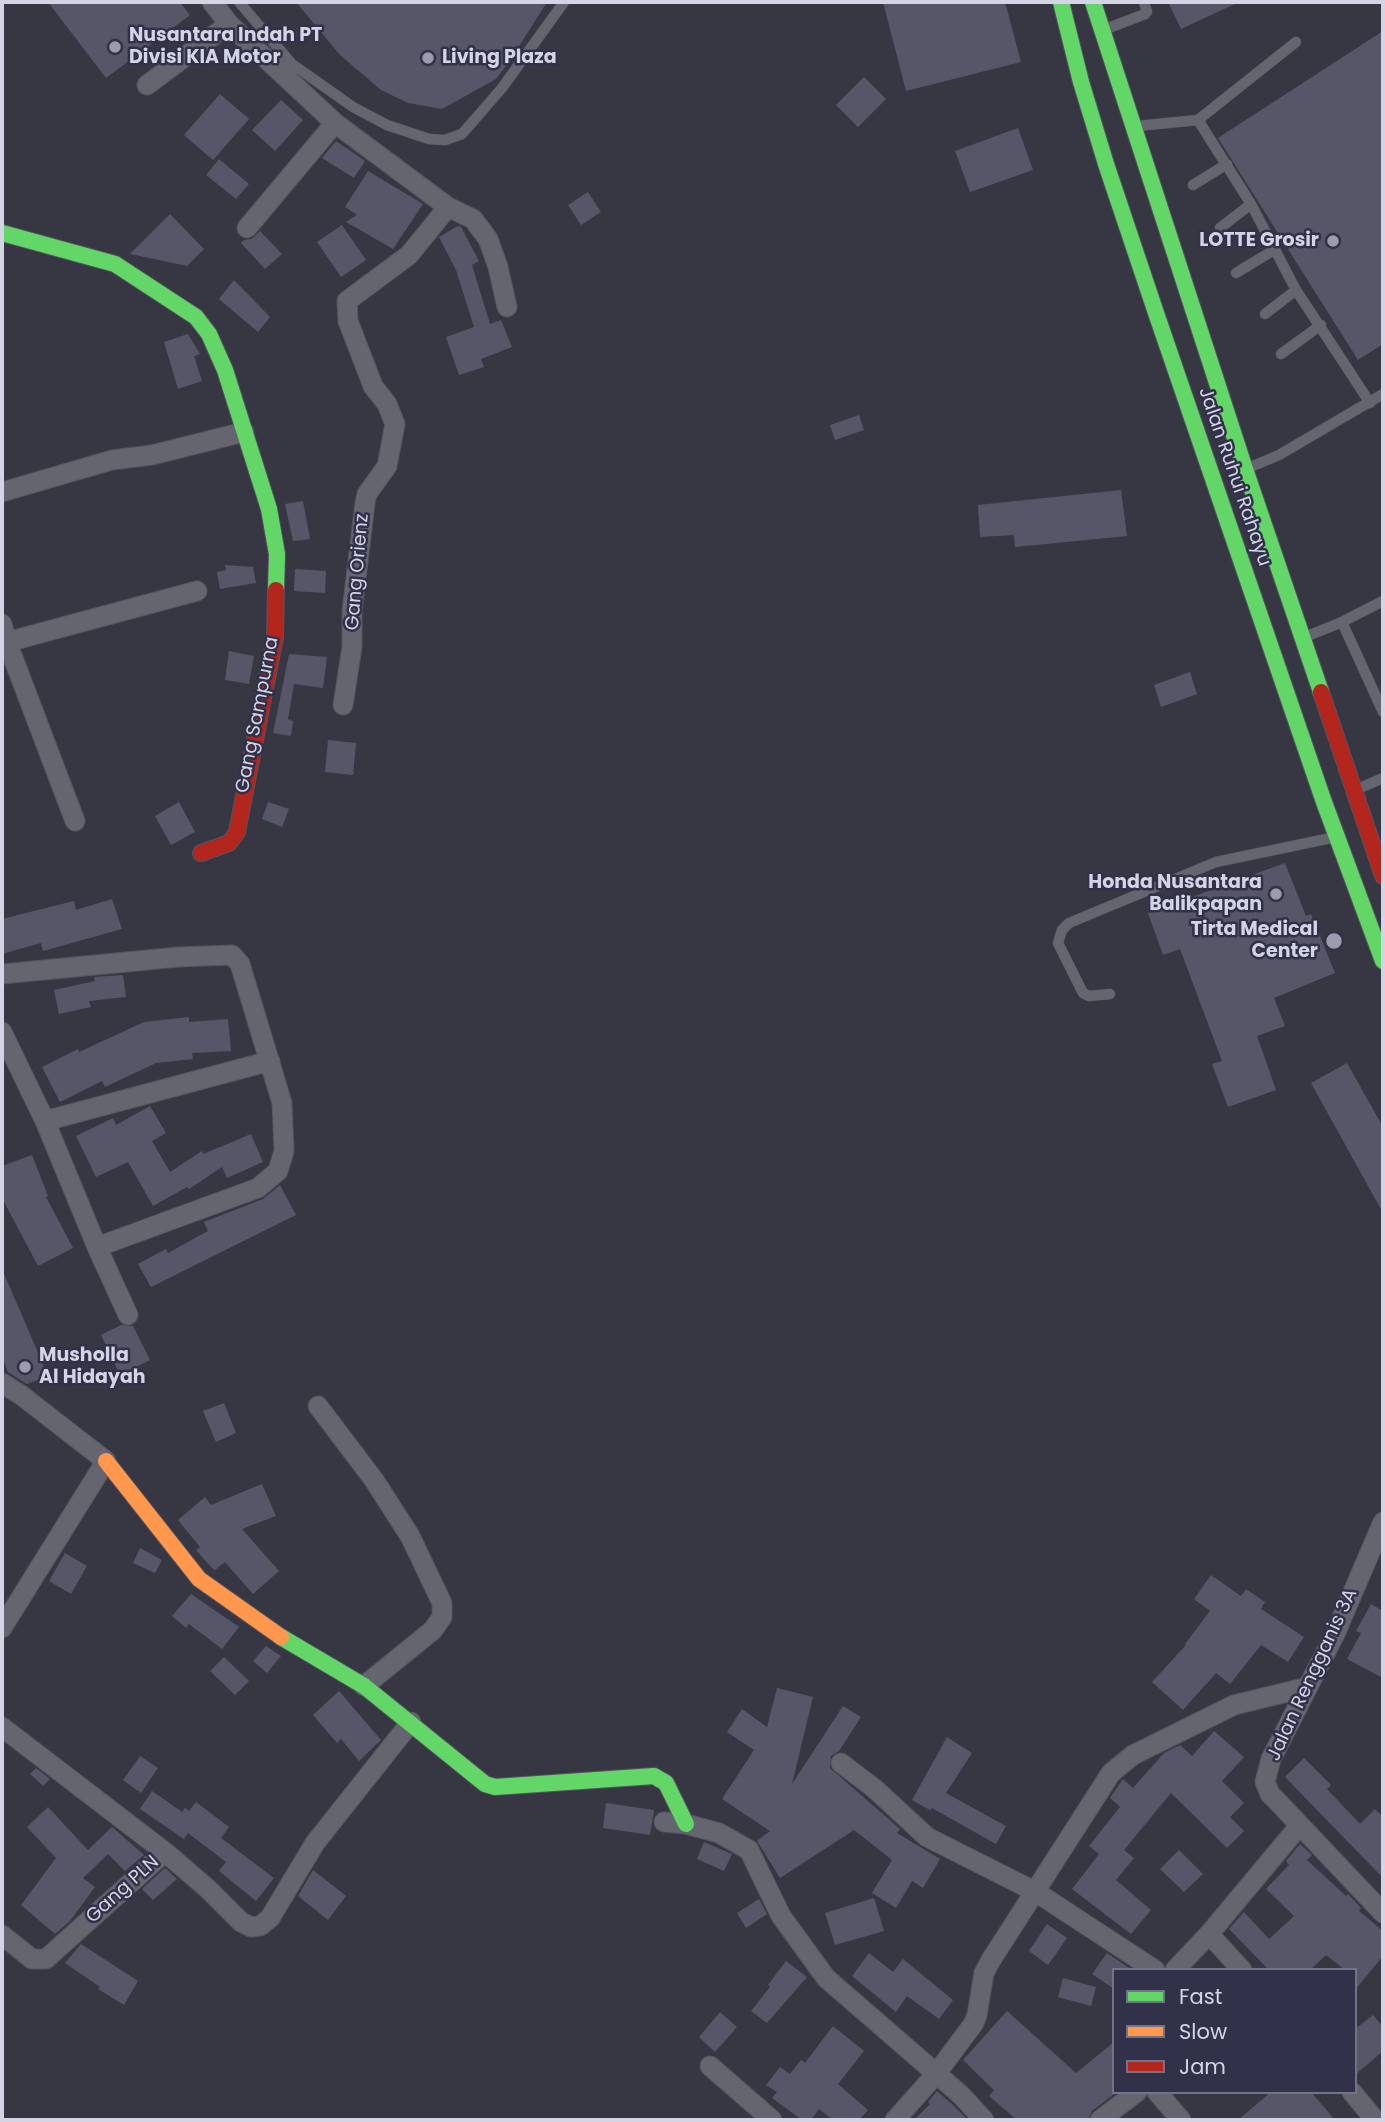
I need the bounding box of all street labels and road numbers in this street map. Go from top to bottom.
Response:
street label: Jalan Ruhui Rahayu [1193,385,1275,569]
street label: Gang Orienz [342,513,374,631]
street label: Gang Sampurna [232,635,284,795]
street label: Jalan Rengganis 3A [1263,1585,1363,1765]
street label: Gang PLN [82,1851,164,1929]

